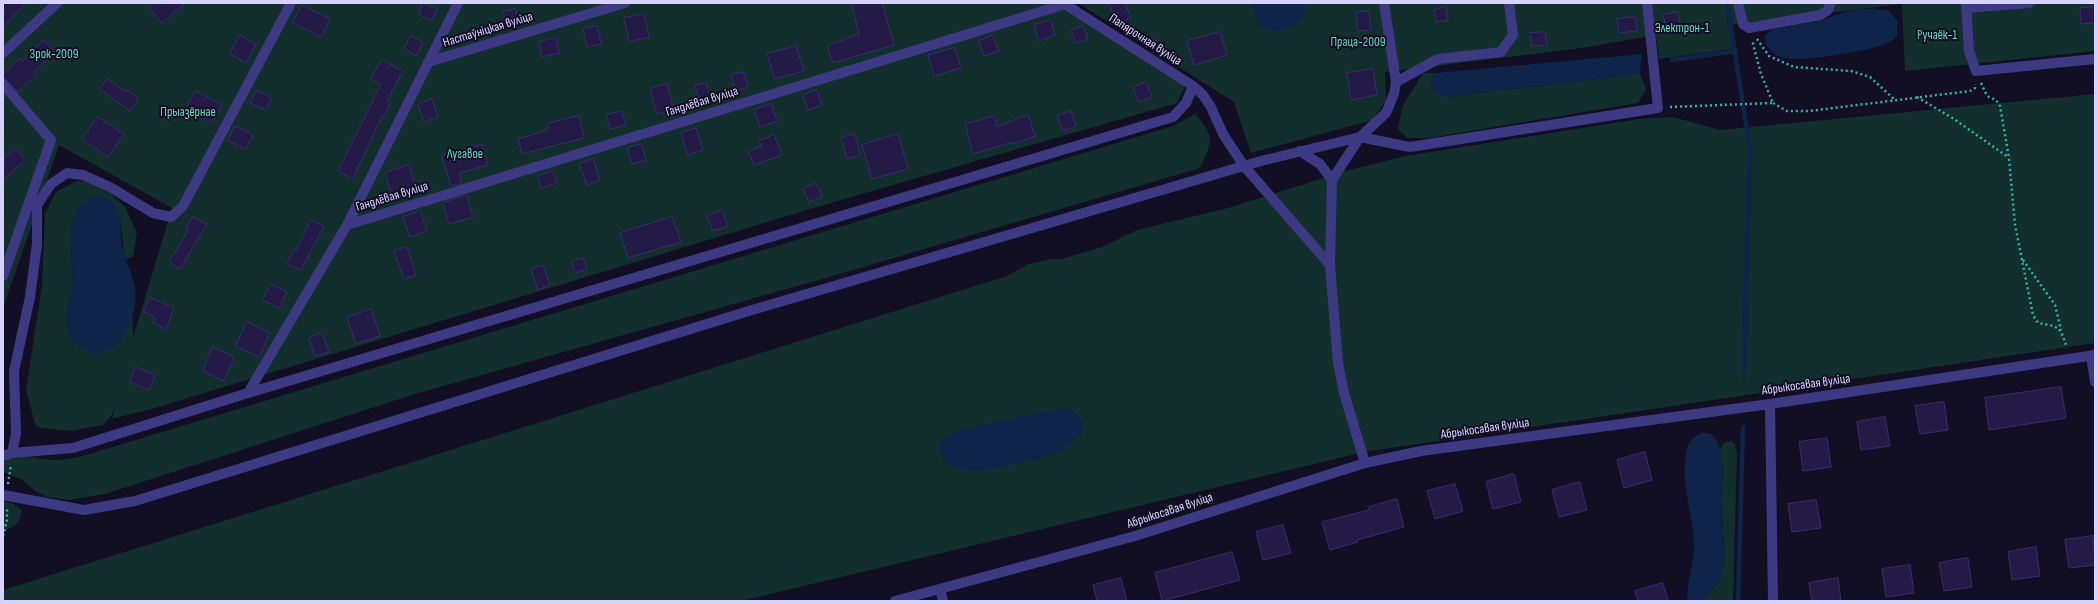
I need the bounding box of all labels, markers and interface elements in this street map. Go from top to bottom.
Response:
street label: Настаўніцкая вуліца [441,9,535,51]
street label: Папярочная вуліца [1106,11,1184,69]
park label: Электрон-1 [1655,21,1709,37]
park label: Ручаёк-1 [1917,28,1957,44]
park label: Праца-2009 [1331,35,1385,51]
park label: Зрок-2009 [30,47,78,63]
street label: Гандлёвая вуліца [664,84,740,120]
park label: Прыазёрнае [160,105,216,121]
park label: Лугавое [447,147,483,163]
street label: Гандлёвая вуліца [354,179,430,215]
street label: Абрыкосавая вуліца [1761,371,1851,399]
street label: Абрыкосавая вуліца [1440,415,1530,443]
street label: Абрыкосавая вуліца [1125,490,1215,532]

